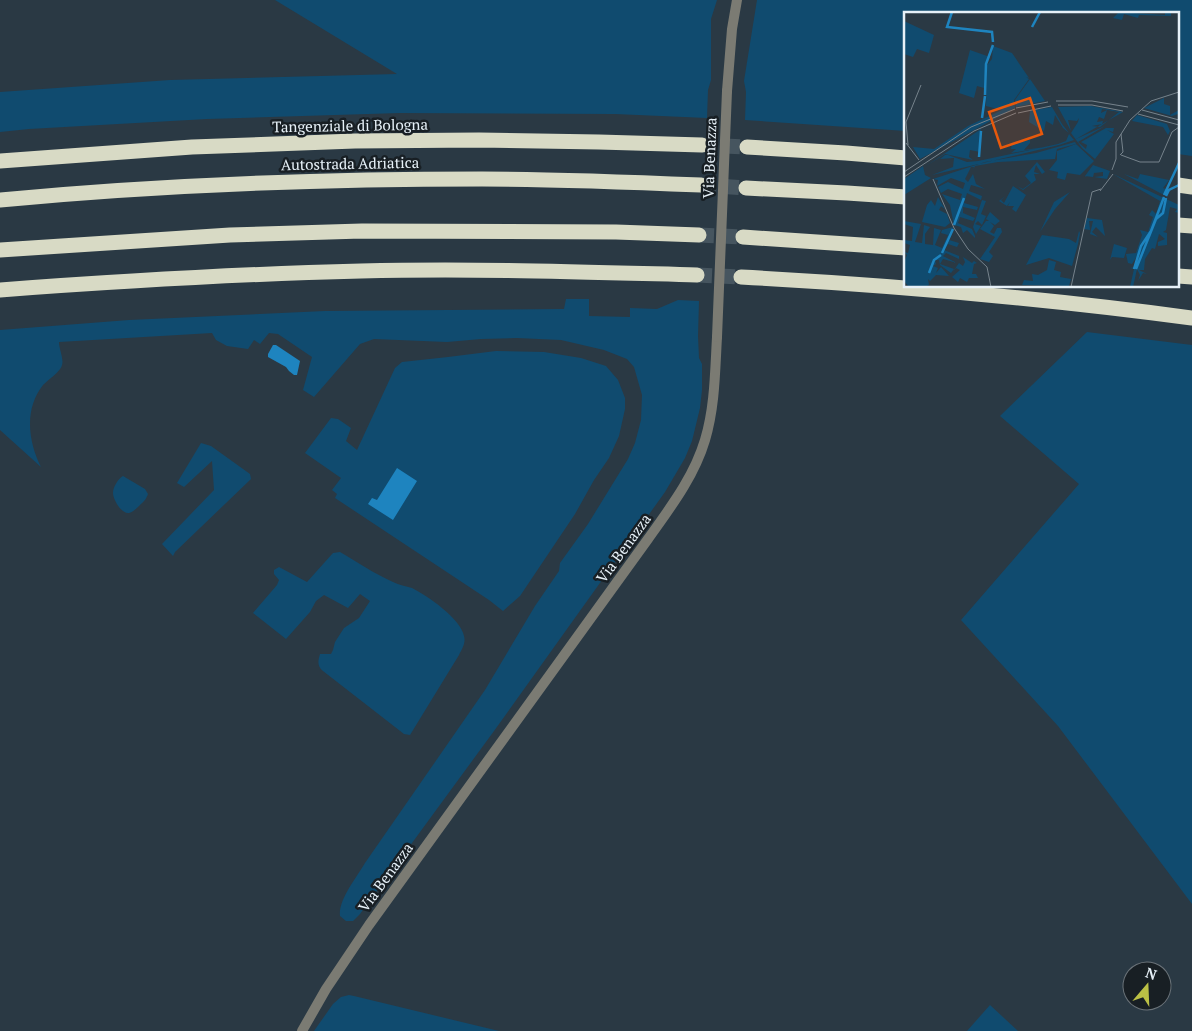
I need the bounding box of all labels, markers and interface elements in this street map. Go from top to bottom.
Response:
inset map [904,12,1180,288]
street label: Tangenziale di Bologna [272,114,429,136]
street label: Via Benazza [698,117,720,199]
street label: Autostrada Adriatica [281,152,420,174]
street label: Via Benazza [591,509,655,587]
street label: Via Benazza [353,838,417,916]
north arrow [1122,961,1172,1011]
text: N [1143,963,1160,984]

